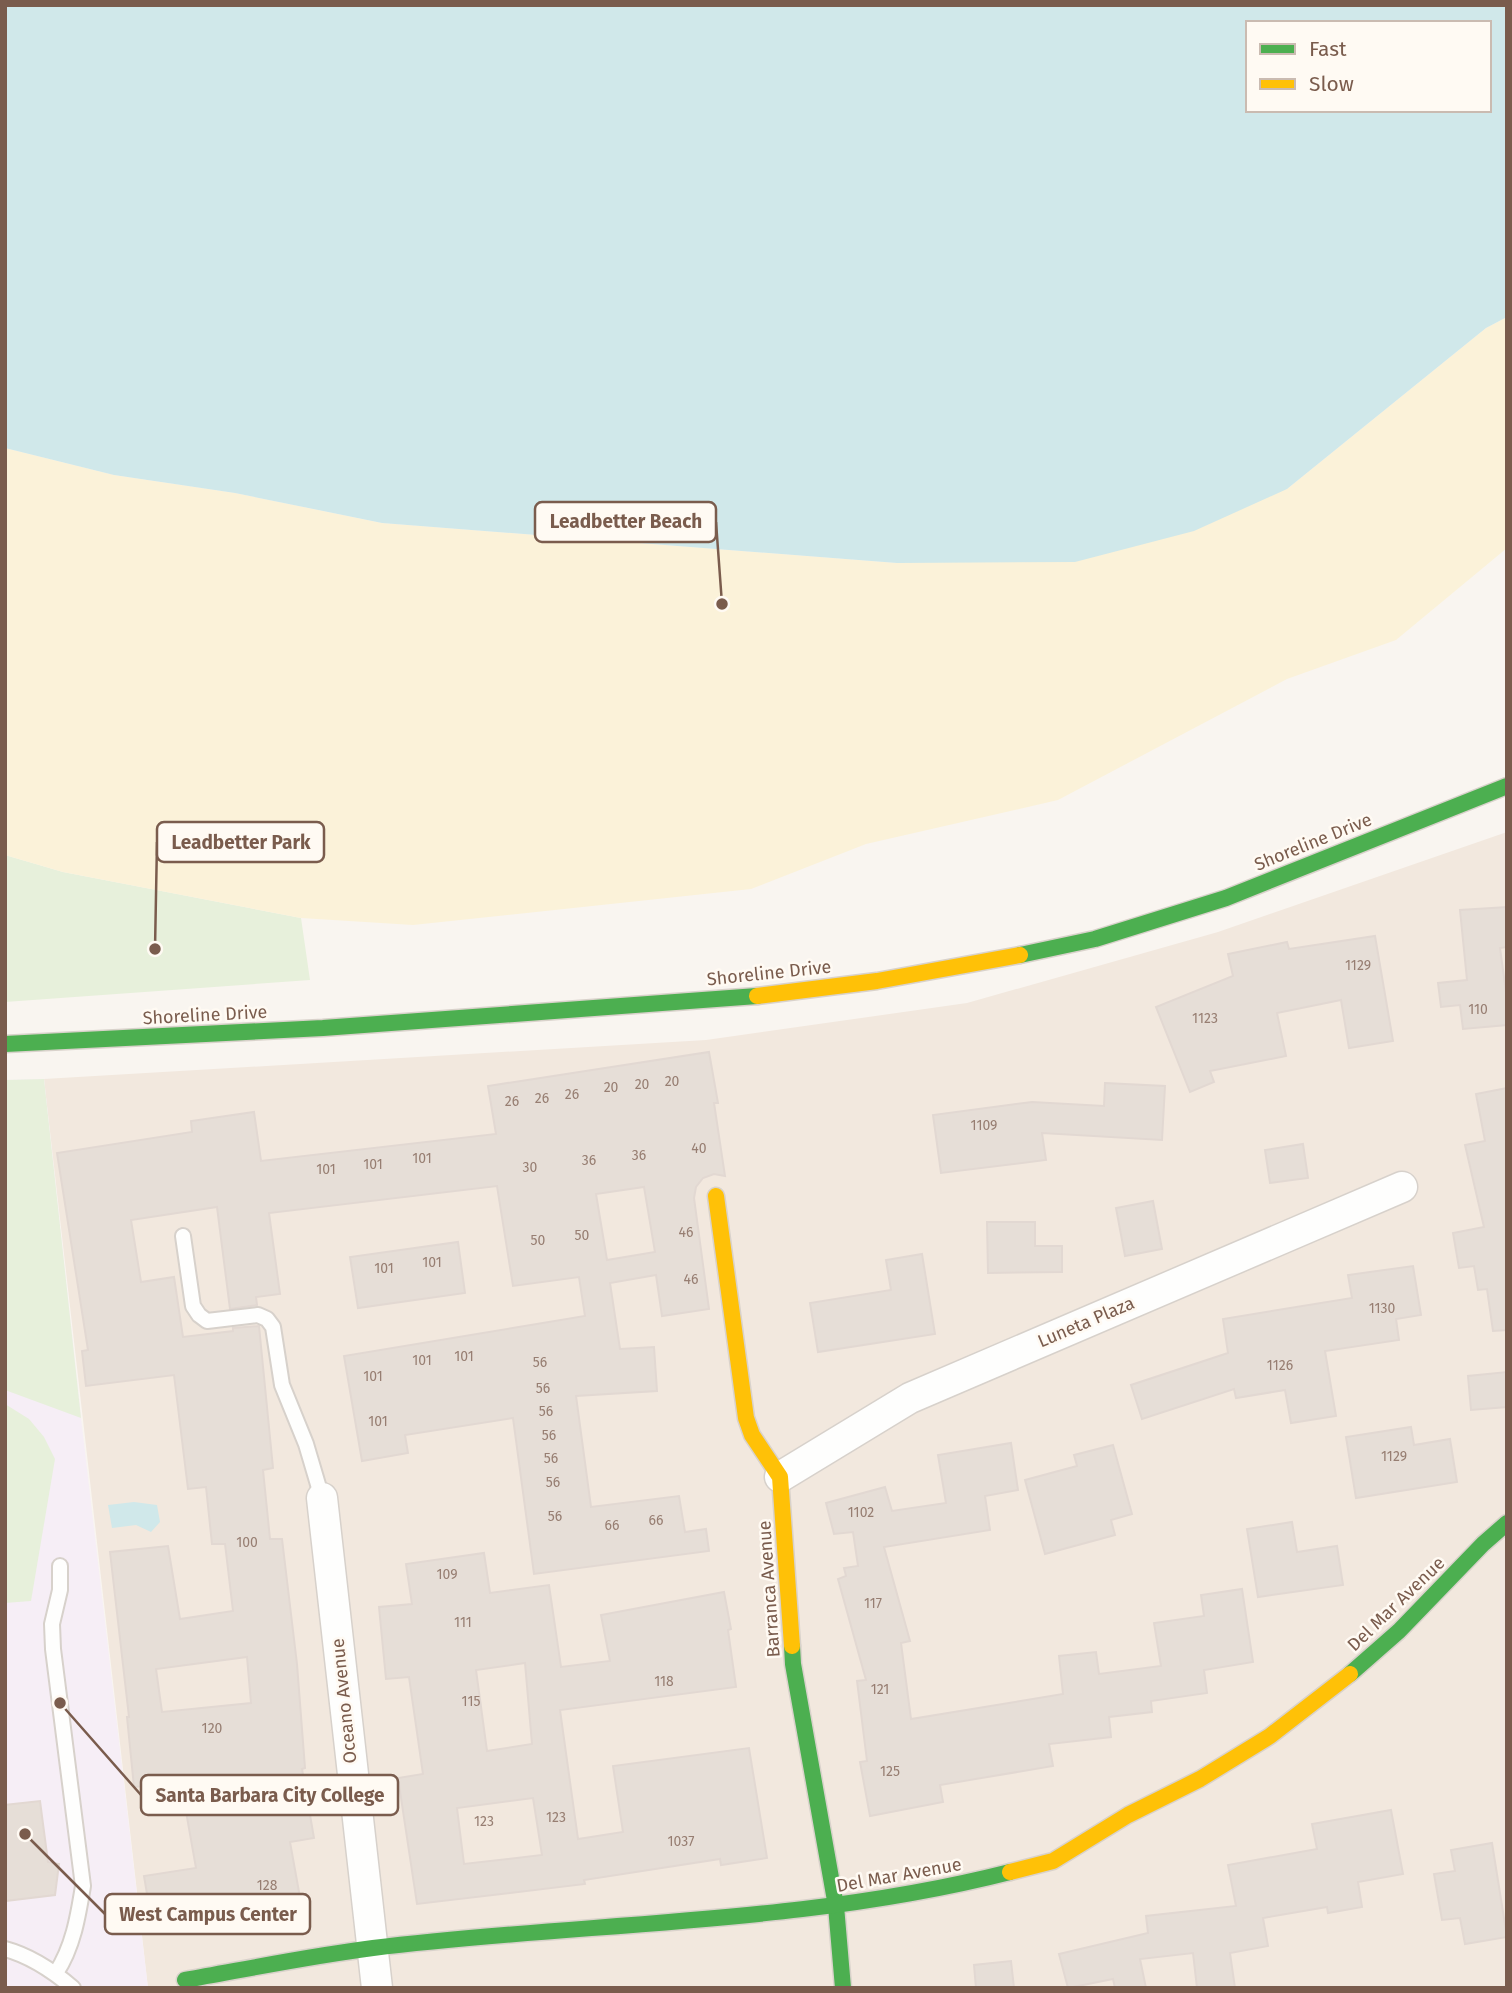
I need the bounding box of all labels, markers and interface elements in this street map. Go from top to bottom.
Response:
legend [1246,21,1491,112]
text: Fast [1309,36,1347,62]
text: Slow [1309,71,1354,97]
callout: Leadbetter Beach [535,502,716,542]
text: Leadbetter Beach [550,510,702,533]
street label: Shoreline Drive [1251,808,1375,876]
callout: Leadbetter Park [157,822,324,862]
text: Leadbetter Park [171,831,311,854]
street label: Shoreline Drive [706,956,832,990]
house number: 1129 [1345,957,1371,974]
street label: Shoreline Drive [142,1001,268,1029]
house number: 110 [1468,1001,1488,1018]
house number: 1123 [1192,1010,1218,1027]
house number: 20 [665,1073,680,1090]
house number: 20 [635,1076,650,1093]
house number: 20 [604,1079,619,1096]
house number: 26 [565,1086,579,1103]
house number: 26 [535,1090,549,1107]
house number: 26 [505,1093,519,1110]
house number: 1109 [971,1117,997,1134]
house number: 40 [691,1140,707,1157]
house number: 36 [632,1147,646,1164]
house number: 101 [412,1150,432,1167]
house number: 36 [582,1152,596,1169]
house number: 101 [363,1156,383,1173]
house number: 30 [523,1159,538,1176]
house number: 101 [316,1161,336,1178]
house number: 46 [679,1224,693,1241]
house number: 50 [575,1227,590,1244]
house number: 50 [531,1232,546,1249]
house number: 101 [422,1254,442,1271]
house number: 101 [374,1260,394,1277]
house number: 46 [684,1271,698,1288]
street label: Luneta Plaza [1034,1292,1138,1352]
house number: 1130 [1369,1300,1396,1317]
house number: 101 [454,1348,474,1365]
house number: 101 [412,1352,432,1369]
house number: 56 [533,1354,547,1371]
house number: 1126 [1267,1357,1293,1374]
house number: 101 [363,1368,383,1385]
house number: 56 [536,1380,550,1397]
house number: 56 [539,1403,553,1420]
house number: 101 [368,1413,388,1430]
house number: 56 [542,1427,556,1444]
house number: 1129 [1381,1448,1407,1465]
house number: 56 [544,1450,558,1467]
house number: 56 [546,1474,560,1491]
house number: 1102 [848,1504,874,1521]
house number: 56 [548,1508,562,1525]
house number: 66 [649,1512,663,1529]
house number: 66 [605,1517,619,1534]
street label: Barranca Avenue [753,1520,785,1658]
house number: 100 [236,1534,258,1551]
street label: Del Mar Avenue [1343,1552,1449,1656]
house number: 109 [436,1566,458,1583]
house number: 117 [864,1595,882,1612]
house number: 111 [454,1614,472,1631]
street label: Oceano Avenue [326,1637,362,1765]
house number: 118 [654,1673,674,1690]
house number: 121 [871,1681,889,1698]
house number: 115 [462,1693,480,1710]
house number: 120 [202,1720,223,1737]
house number: 125 [880,1763,900,1780]
callout: Santa Barbara City College [141,1775,398,1815]
text: Santa Barbara City College [155,1784,385,1807]
house number: 123 [546,1809,566,1826]
house number: 123 [474,1813,494,1830]
house number: 1037 [668,1833,694,1850]
street label: Del Mar Avenue [835,1853,963,1897]
house number: 128 [257,1877,278,1894]
callout: West Campus Center [105,1894,310,1934]
text: West Campus Center [119,1903,297,1926]

